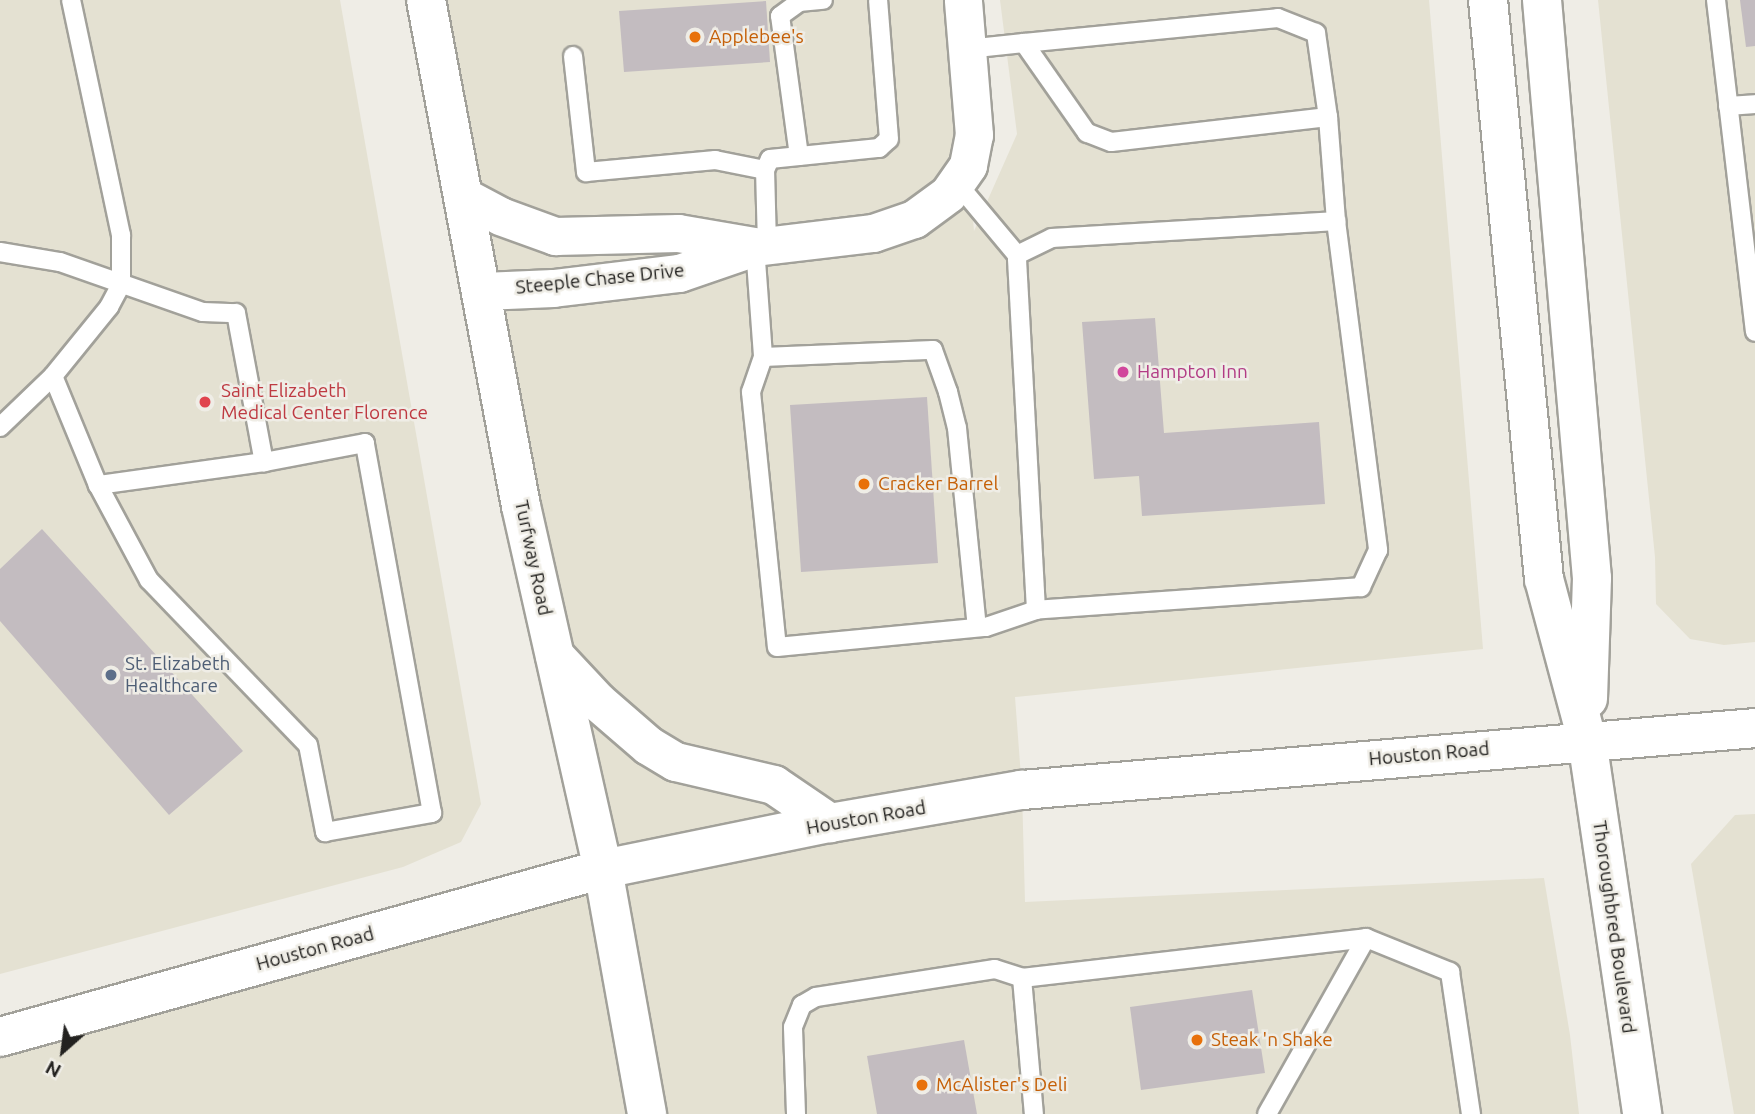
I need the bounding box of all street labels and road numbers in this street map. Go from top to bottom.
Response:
street label: Steeple Chase Drive [514,259,686,299]
street label: Turfway Road [510,498,556,618]
street label: Houston Road [1368,737,1490,771]
street label: Houston Road [804,796,928,840]
street label: Thoroughbred Boulevard [1588,819,1640,1035]
street label: Houston Road [254,922,376,976]

